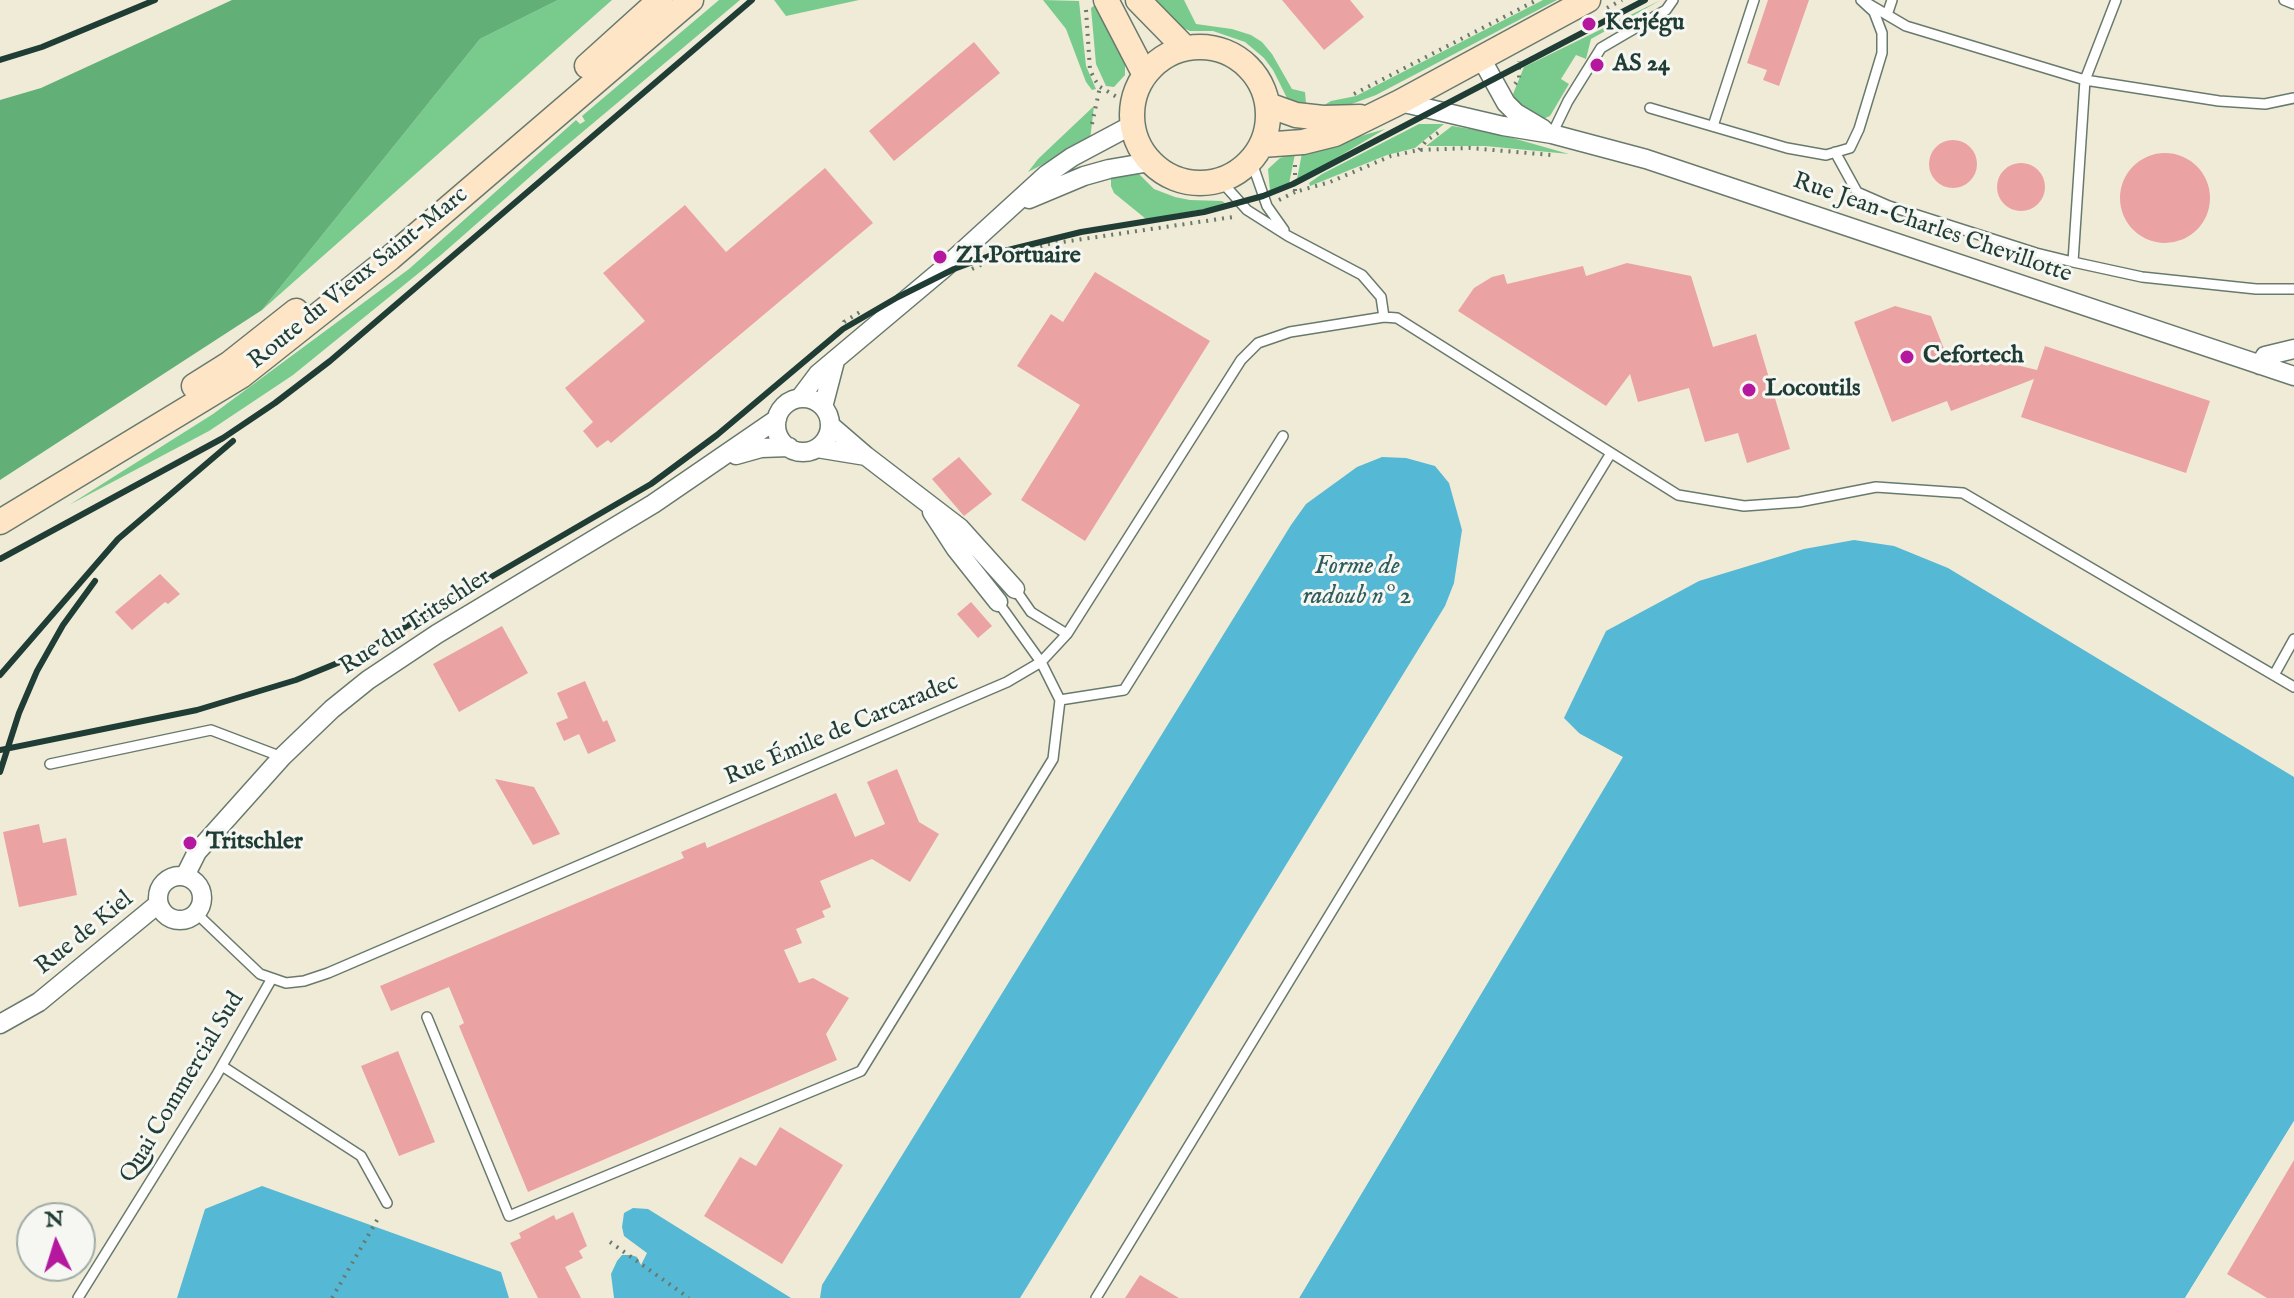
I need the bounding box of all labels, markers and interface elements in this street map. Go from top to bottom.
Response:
place label: Kerjégu [1605,10,1684,38]
marker: Kerjégu [1580,15,1598,33]
place label: AS 24 [1613,51,1670,79]
marker: AS 24 [1588,56,1606,74]
street label: Rue Jean-Charles Chevillotte [1789,168,2075,290]
street label: Route du Vieux Saint-Marc [243,182,475,376]
place label: ZI Portuaire [956,243,1081,271]
marker: ZI Portuaire [931,248,949,266]
place label: Cefortech [1923,343,2024,371]
marker: Cefortech [1898,348,1916,366]
place label: Locoutils [1765,376,1860,404]
marker: Locoutils [1740,381,1758,399]
water label: Forme de radoub nº 2 [1302,552,1412,614]
street label: Rue du Tritschler [335,563,497,683]
street label: Rue Émile de Carcaradec [721,669,963,793]
place label: Tritschler [206,829,303,857]
marker: Tritschler [181,834,199,852]
street label: Rue de Kiel [30,886,140,982]
street label: Quai Commercial Sud [115,987,251,1189]
north arrow [16,1202,96,1282]
text: N [44,1205,65,1235]

